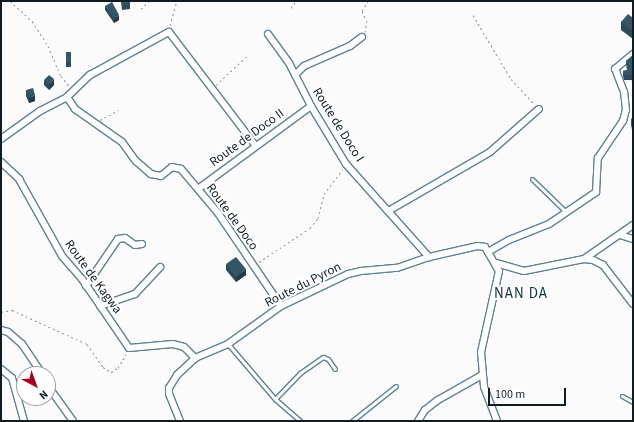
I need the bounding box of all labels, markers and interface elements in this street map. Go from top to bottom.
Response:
street label: Route de Doco I [309,85,367,165]
street label: Route de Doco II [207,106,287,170]
street label: Route de Doco [203,181,261,253]
street label: Route de Kagwa [61,237,125,317]
street label: Route du Pyron [262,259,344,311]
district label: NAN DA [494,285,548,303]
north arrow [16,366,56,406]
scale bar [490,380,568,406]
text: 100 m [495,386,525,403]
text: N [36,387,51,403]

